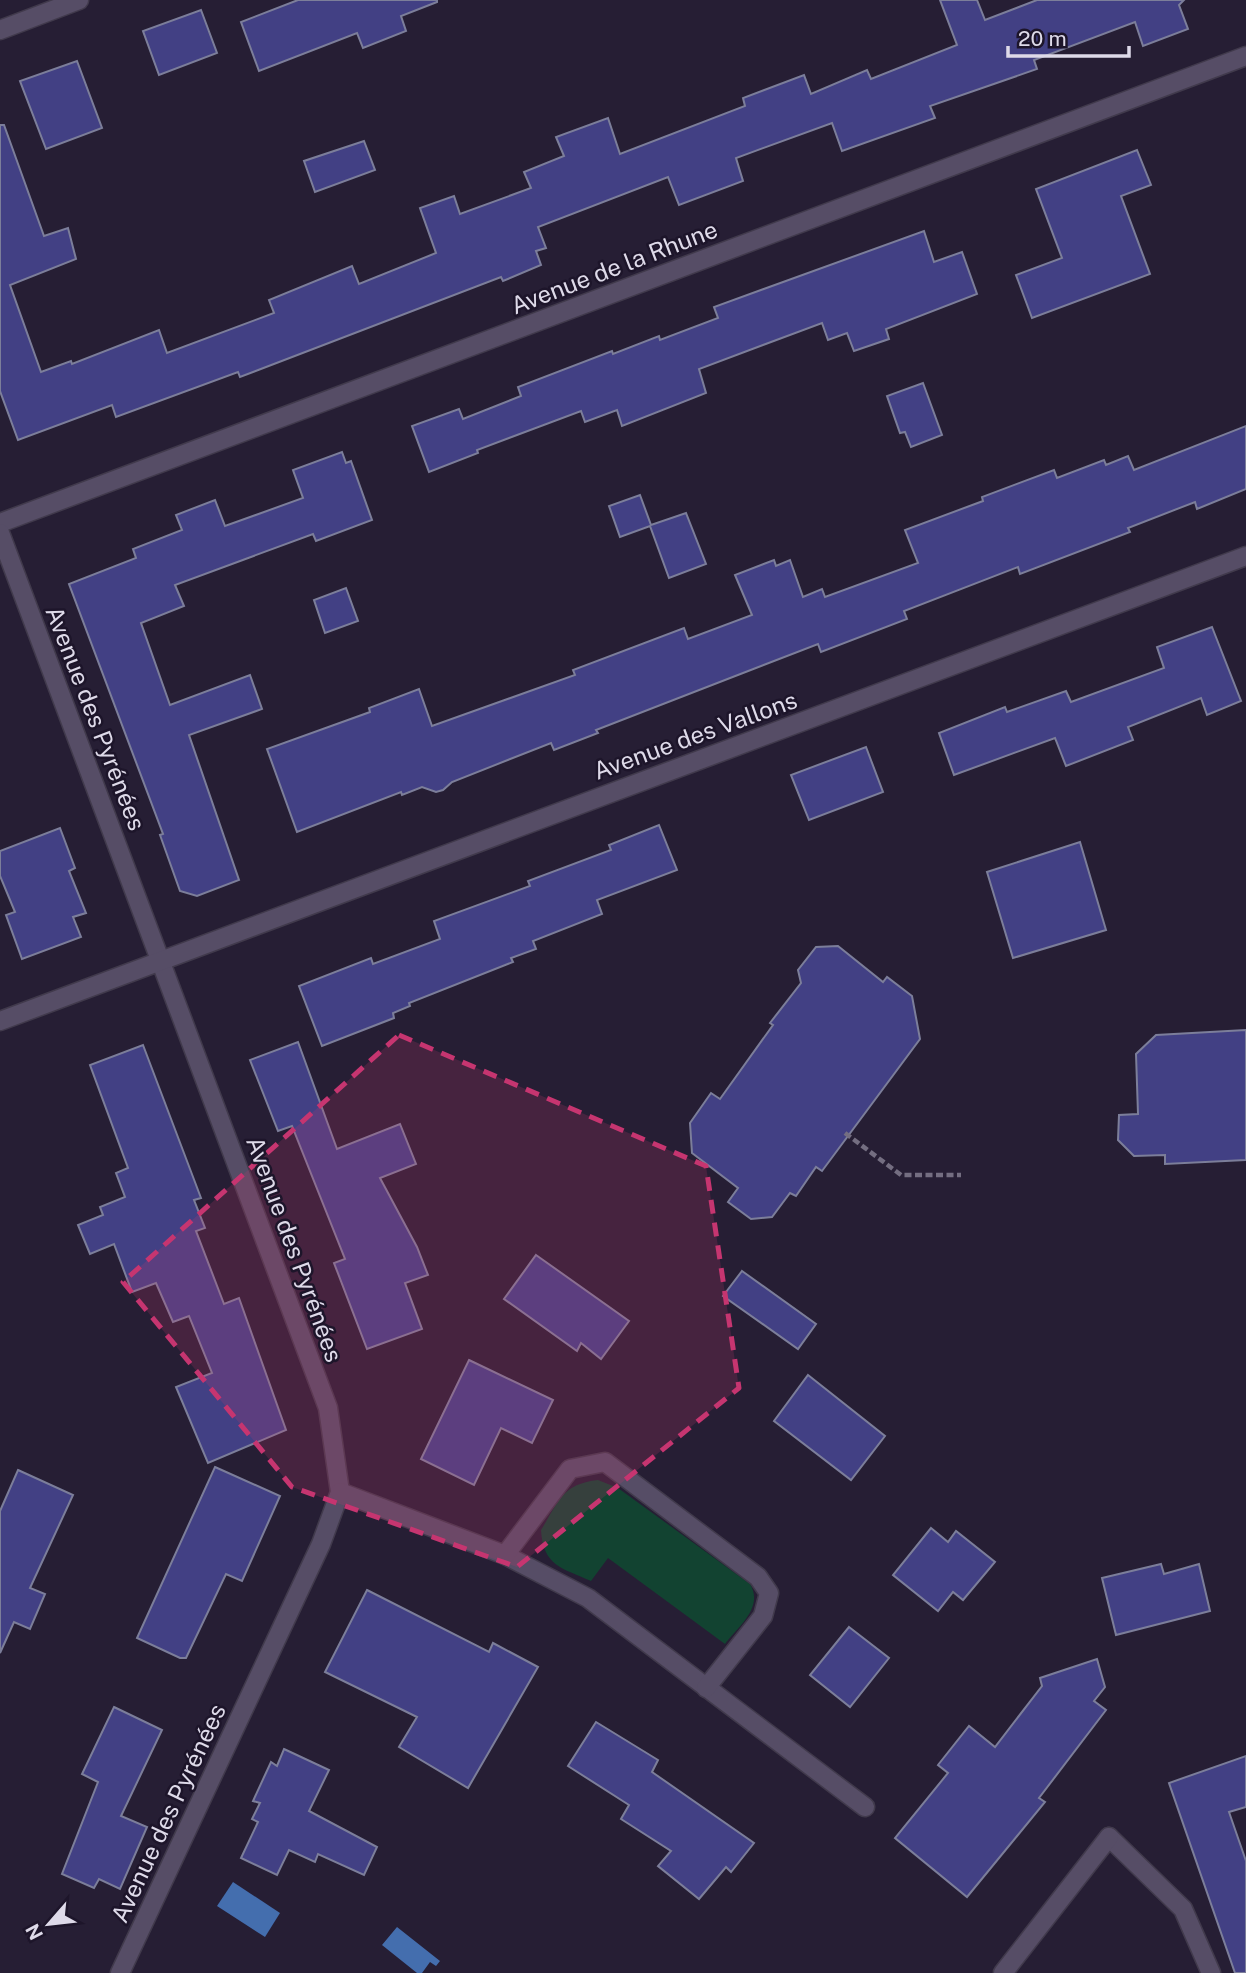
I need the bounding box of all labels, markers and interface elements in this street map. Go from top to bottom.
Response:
scale bar [1008,14,1129,58]
text: 20 m [1018,26,1067,51]
street label: Avenue de la Rhune [507,215,721,319]
street label: Avenue des Pyrénées [40,602,152,834]
street label: Avenue des Vallons [589,685,801,785]
street label: Avenue des Pyrénées [241,1132,349,1366]
street label: Avenue des Pyrénées [105,1699,231,1927]
north arrow [14,1889,84,1959]
text: N [21,1920,47,1944]

